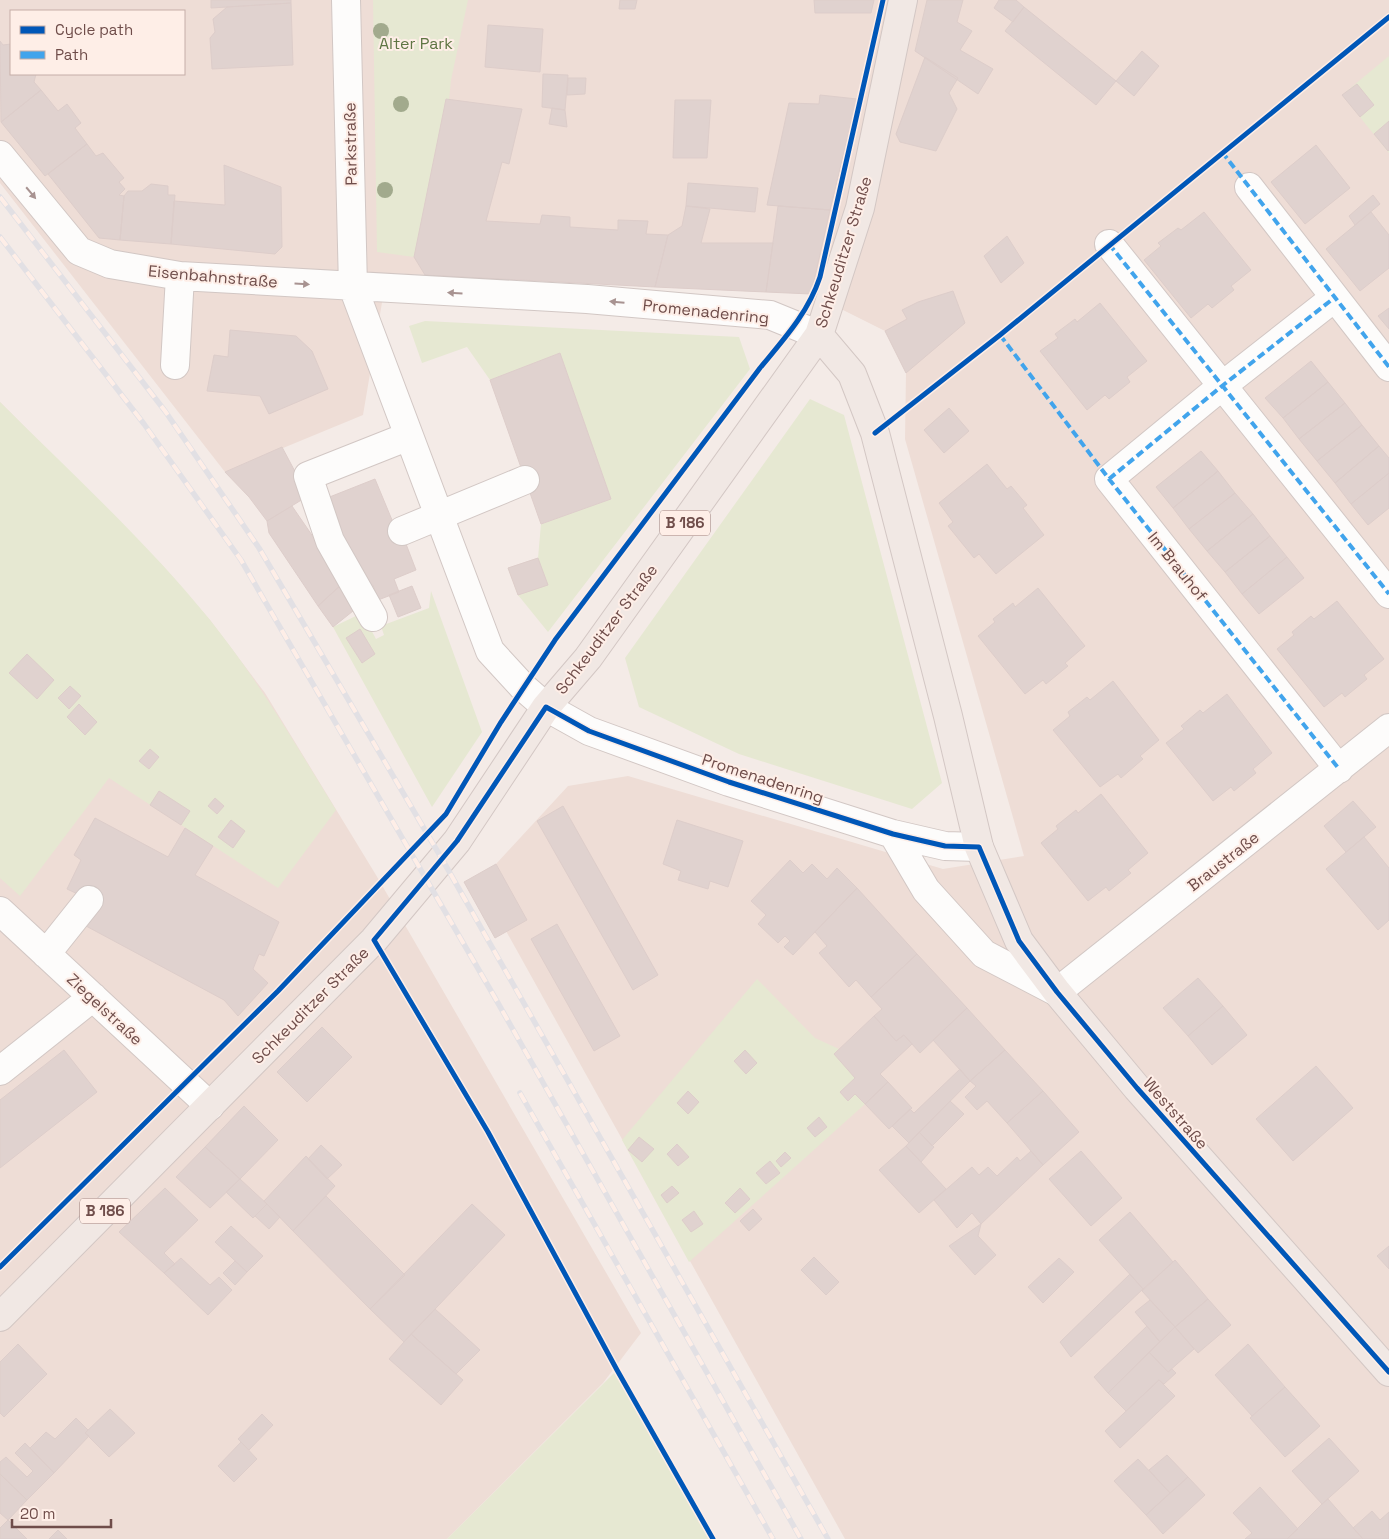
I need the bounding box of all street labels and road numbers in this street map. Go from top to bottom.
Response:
street label: Parkstraße [339,102,362,186]
street label: Schkeuditzer Straße [810,174,877,331]
street label: Eisenbahnstraße [147,260,279,293]
street label: Promenadenring [642,294,770,329]
road number: B 186 [660,510,710,536]
street label: Im Brauhof [1143,527,1212,605]
street label: Schkeuditzer Straße [551,560,662,699]
street label: Promenadenring [699,749,826,808]
street label: Braustraße [1183,827,1263,896]
street label: Schkeuditzer Straße [247,942,373,1068]
street label: Ziegelstraße [62,969,147,1050]
street label: Weststraße [1139,1073,1213,1154]
road number: B 186 [80,1198,130,1224]

